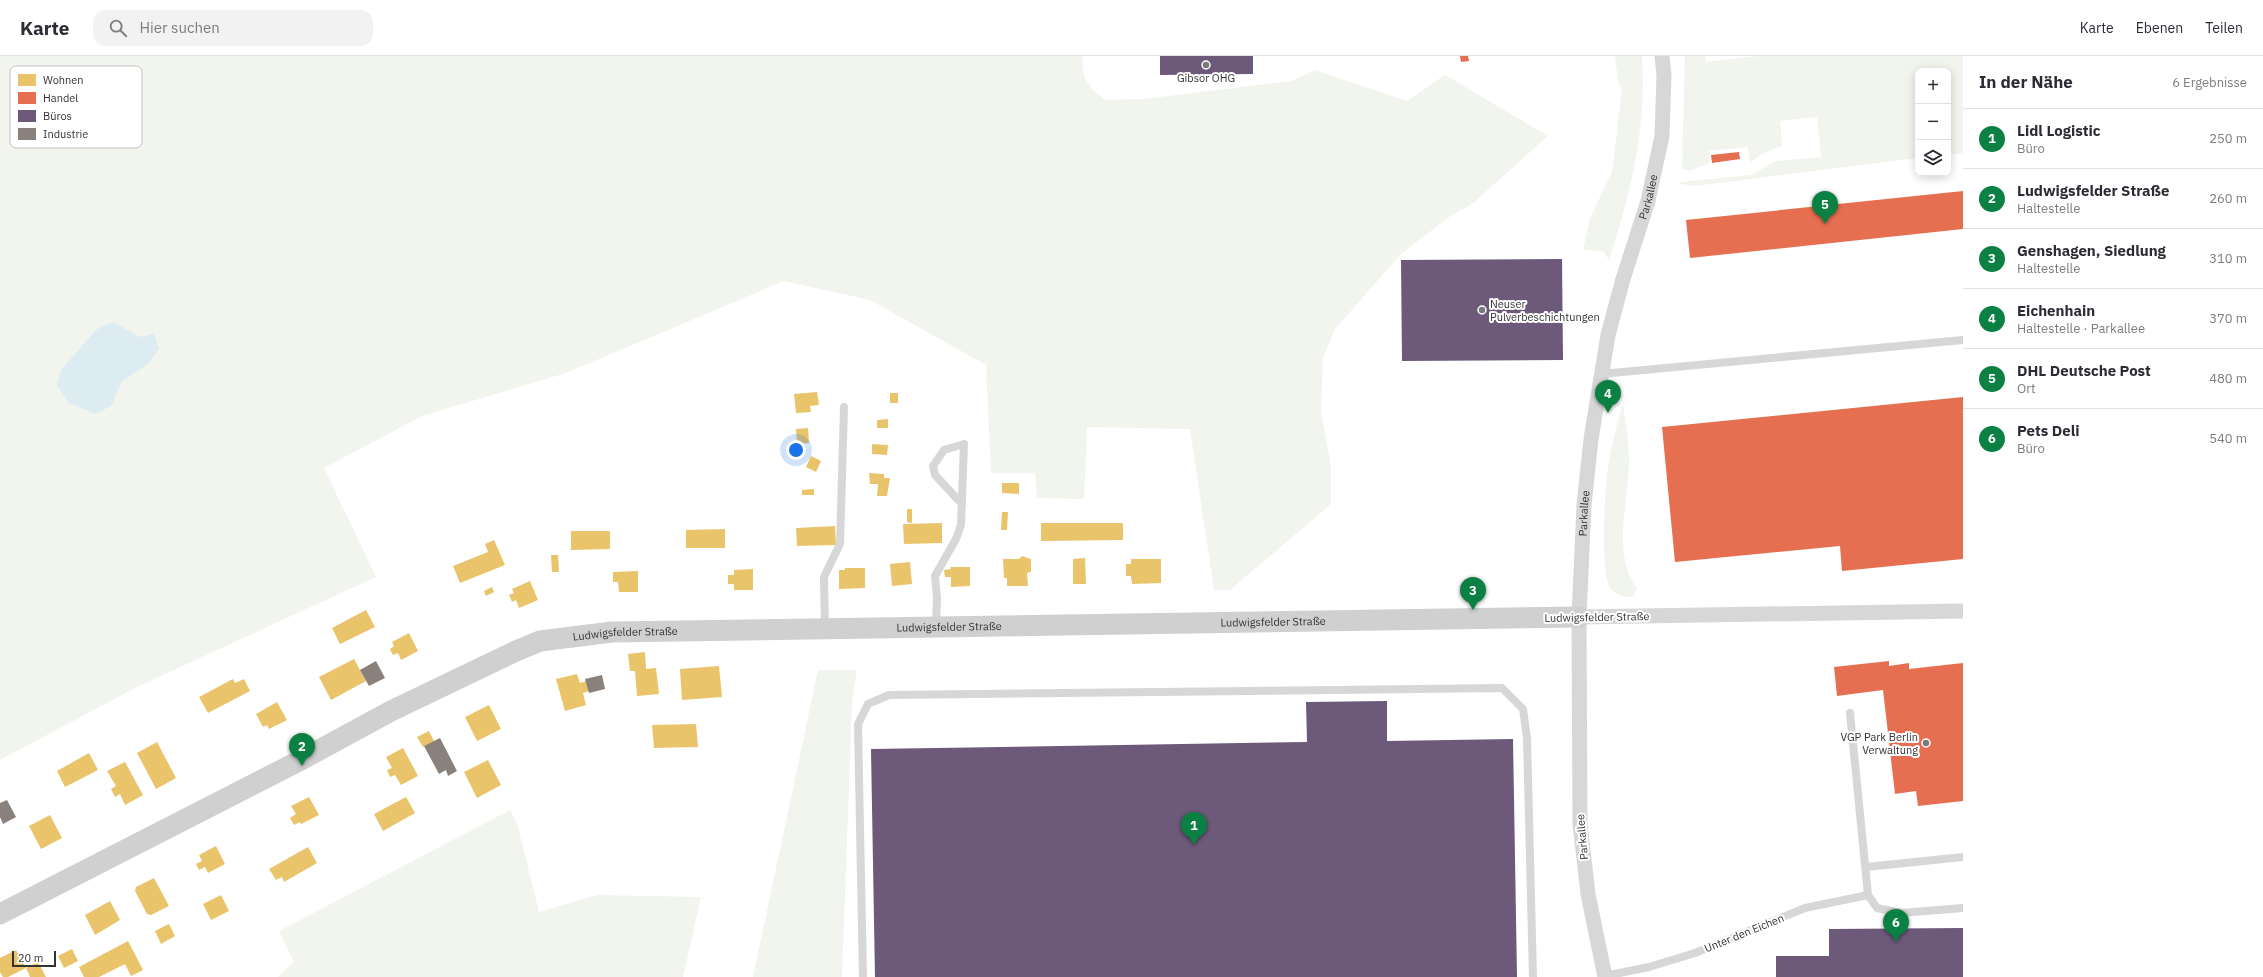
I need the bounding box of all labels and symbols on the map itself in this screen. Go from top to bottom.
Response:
marker: Gibsor OHG [1201,60,1211,70]
legend [10,66,142,148]
place label: Gibsor OHG [1177,71,1235,85]
text: Wohnen [43,73,84,87]
text: Handel [43,91,78,105]
text: Büros [43,109,72,123]
text: Industrie [43,127,88,141]
street label: Parkallee [1636,173,1661,221]
pin: 5 [1812,191,1838,224]
place label: Neuser Pulverbeschichtungen [1490,297,1600,324]
marker: Neuser Pulverbeschichtungen [1477,305,1487,315]
pin: 4 [1595,380,1621,413]
your location [786,440,806,460]
street label: Parkallee [1576,490,1593,537]
pin: 3 [1460,577,1486,610]
street label: Ludwigsfelder Straße [1544,609,1650,625]
street label: Ludwigsfelder Straße [1220,614,1326,630]
street label: Ludwigsfelder Straße [896,619,1002,635]
street label: Ludwigsfelder Straße [572,624,678,644]
place label: VGP Park Berlin Verwaltung [1840,730,1918,757]
pin: 2 [289,733,315,766]
marker: VGP Park Berlin Verwaltung [1921,738,1931,748]
pin: 1 [1181,812,1207,845]
street label: Parkallee [1573,813,1591,861]
pin: 6 [1883,909,1909,942]
street label: Unter den Eichen [1702,911,1786,955]
scale bar [12,949,56,968]

